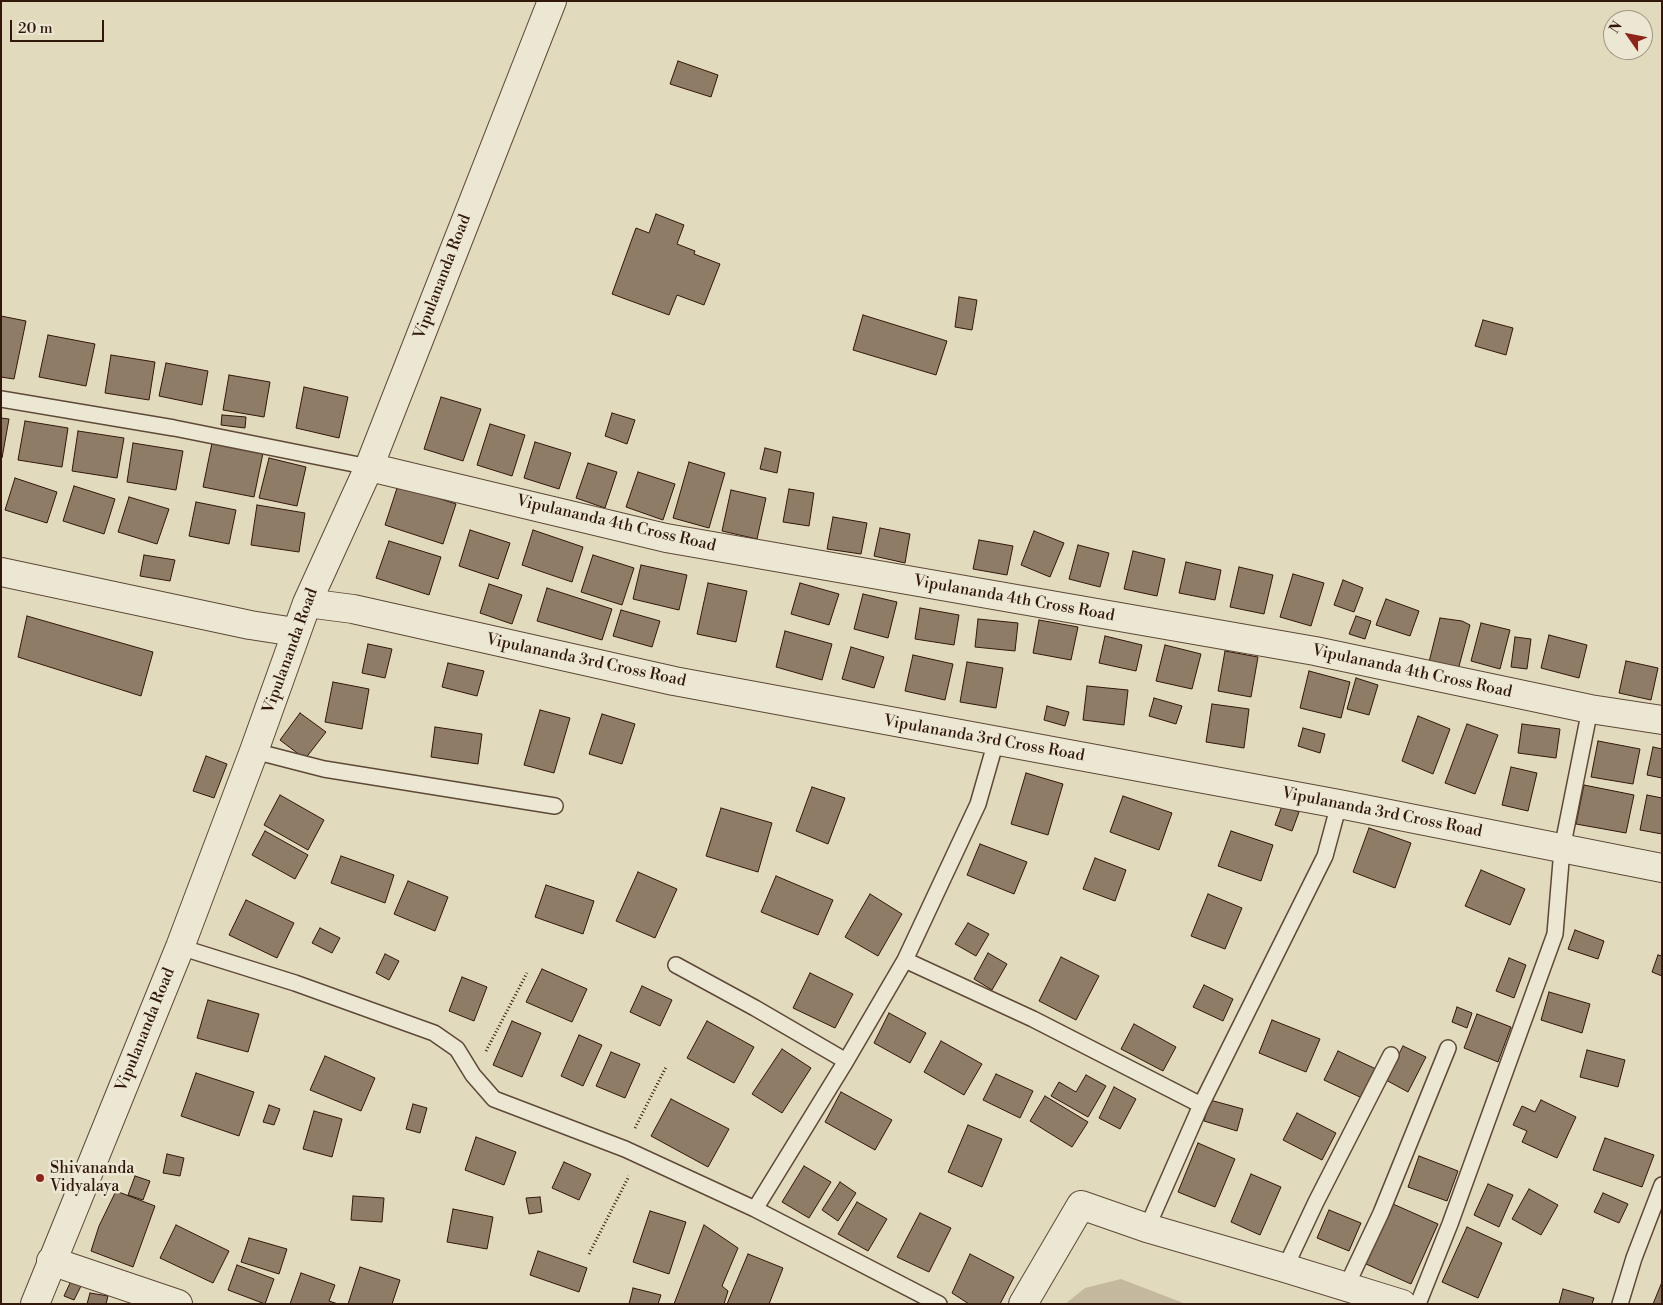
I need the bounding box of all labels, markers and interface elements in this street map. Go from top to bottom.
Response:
scale bar [12,10,106,42]
north arrow [1603,10,1653,60]
text: N [1606,18,1627,37]
text: 20 m [18,19,53,38]
street label: Vipulananda Road [410,212,476,342]
street label: Vipulananda 4th Cross Road [514,492,718,556]
street label: Vipulananda 4th Cross Road [912,572,1116,626]
street label: Vipulananda Road [259,586,323,716]
street label: Vipulananda 3rd Cross Road [484,630,688,692]
street label: Vipulananda 4th Cross Road [1310,641,1514,703]
street label: Vipulananda 3rd Cross Road [882,712,1086,766]
street label: Vipulananda 3rd Cross Road [1280,784,1484,842]
street label: Vipulananda Road [112,965,180,1095]
place label: Shivananda Vidyalaya [50,1159,134,1197]
marker: Shivananda Vidyalaya [34,1172,46,1184]

